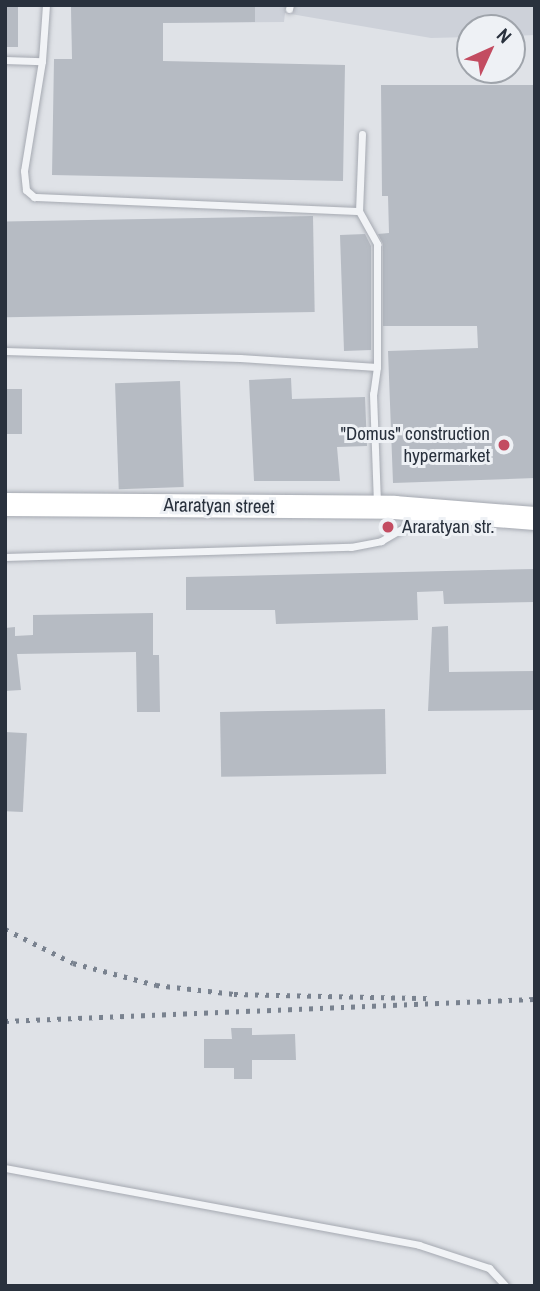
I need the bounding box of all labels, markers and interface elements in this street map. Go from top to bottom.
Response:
north arrow [456,14,526,84]
text: N [491,22,518,49]
place label: "Domus" construction hypermarket [340,423,490,467]
marker: "Domus" construction hypermarket [496,437,512,453]
street label: Araratyan street [163,494,275,518]
place label: Araratyan str. [402,516,495,538]
marker: Araratyan str. [380,519,396,535]

